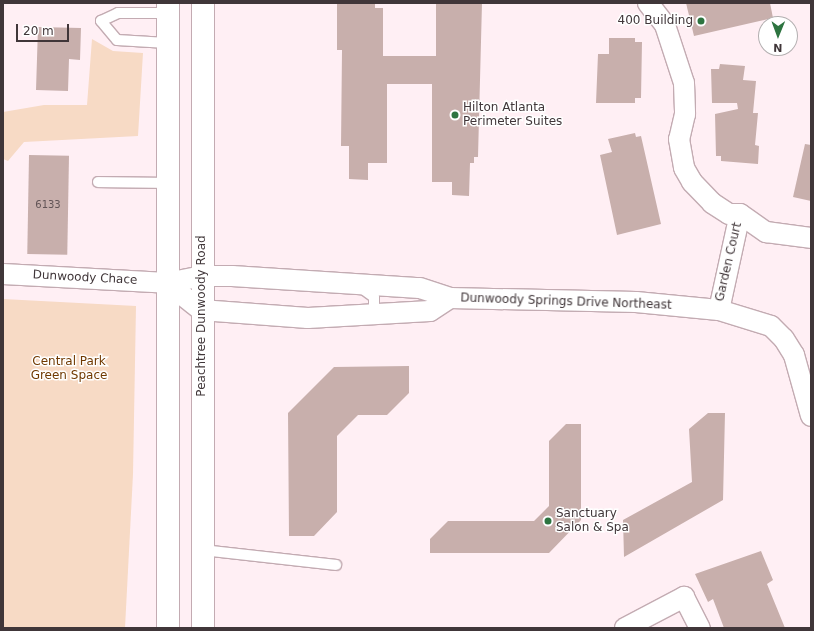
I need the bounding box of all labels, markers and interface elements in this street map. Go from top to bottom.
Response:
place label: 400 Building [618,14,693,28]
scale bar [18,16,71,42]
marker: 400 Building [696,16,706,26]
north arrow [758,16,798,56]
text: 20 m [23,24,54,38]
text: N [773,41,783,54]
place label: Hilton Atlanta Perimeter Suites [463,101,562,129]
marker: Hilton Atlanta Perimeter Suites [450,110,460,120]
house number: 6133 [35,199,61,211]
street label: Garden Court [713,221,745,303]
street label: Peachtree Dunwoody Road [195,235,209,397]
street label: Dunwoody Chace [32,268,138,288]
street label: Dunwoody Springs Drive Northeast [460,291,672,313]
park label: Central Park Green Space [31,355,107,383]
place label: Sanctuary Salon & Spa [556,507,629,535]
marker: Sanctuary Salon & Spa [543,516,553,526]

